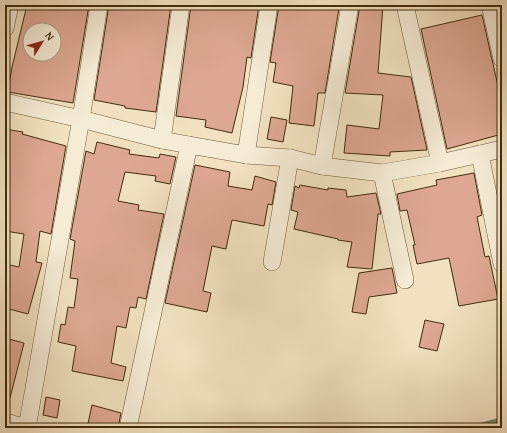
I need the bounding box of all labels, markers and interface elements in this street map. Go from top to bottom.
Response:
north arrow [22,22,62,62]
text: N [41,28,59,44]

